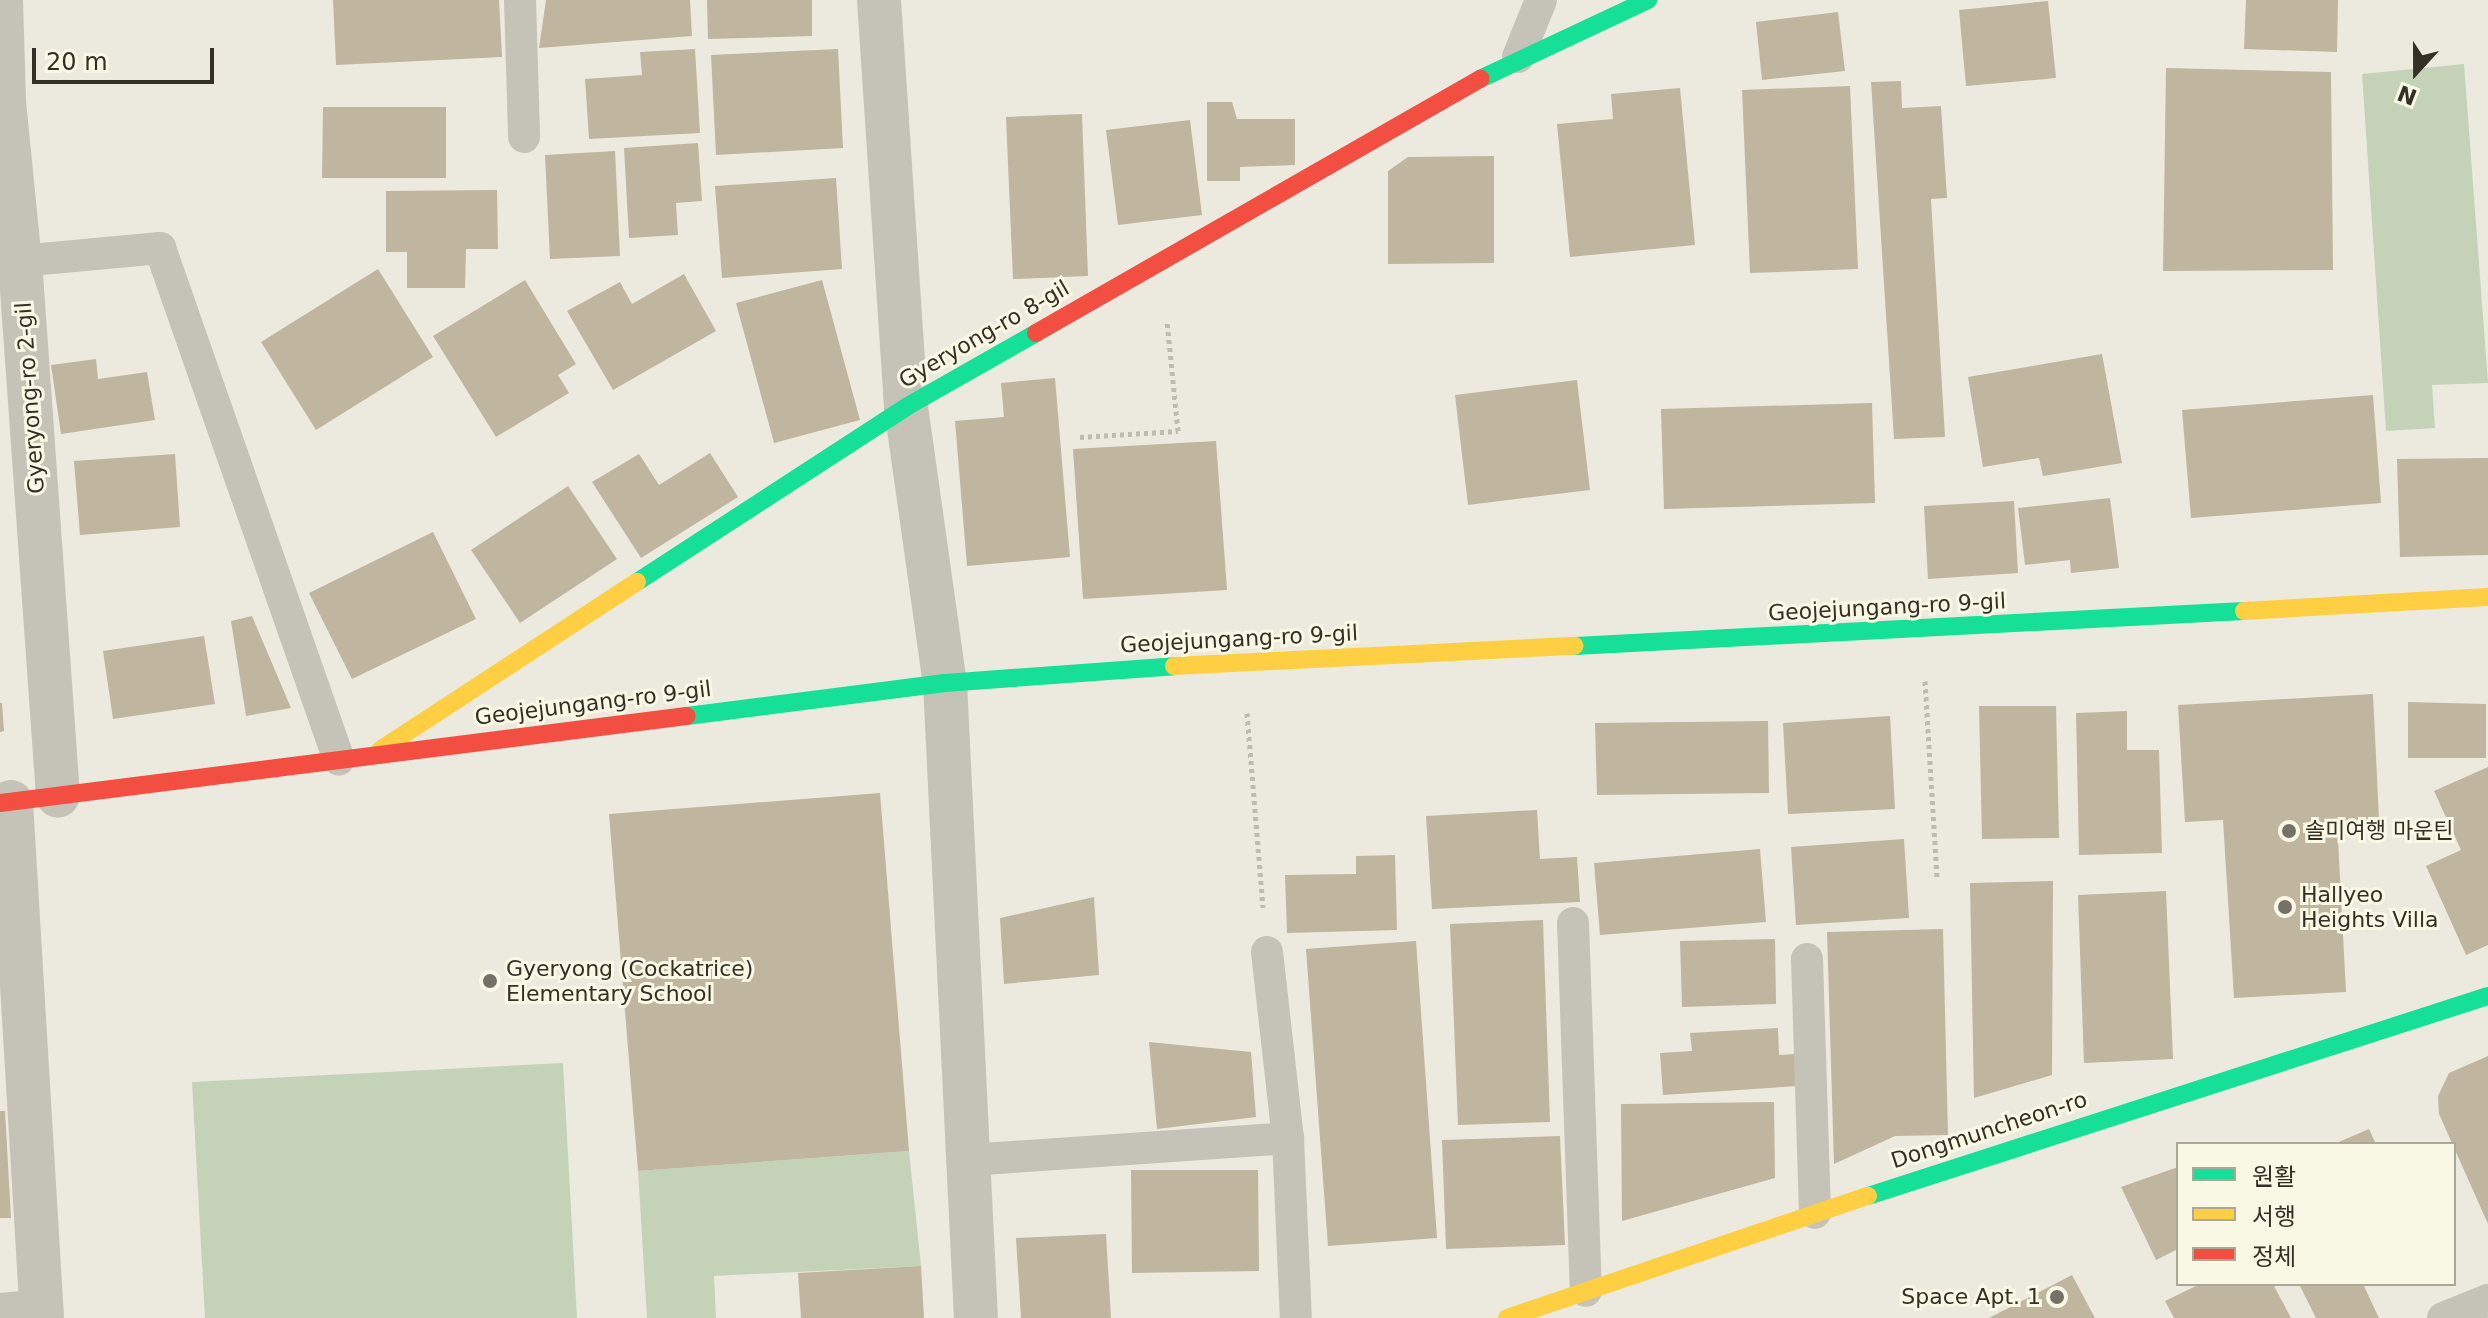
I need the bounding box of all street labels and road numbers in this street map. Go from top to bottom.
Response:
street label: Gyeryong-ro 8-gil [894,275,1074,393]
street label: Gyeryong-ro 2-gil [10,301,50,495]
street label: Geojejungang-ro 9-gil [1767,588,2007,626]
street label: Geojejungang-ro 9-gil [1119,620,1359,658]
street label: Geojejungang-ro 9-gil [473,675,713,731]
street label: Dongmuncheon-ro [1888,1086,2090,1174]

